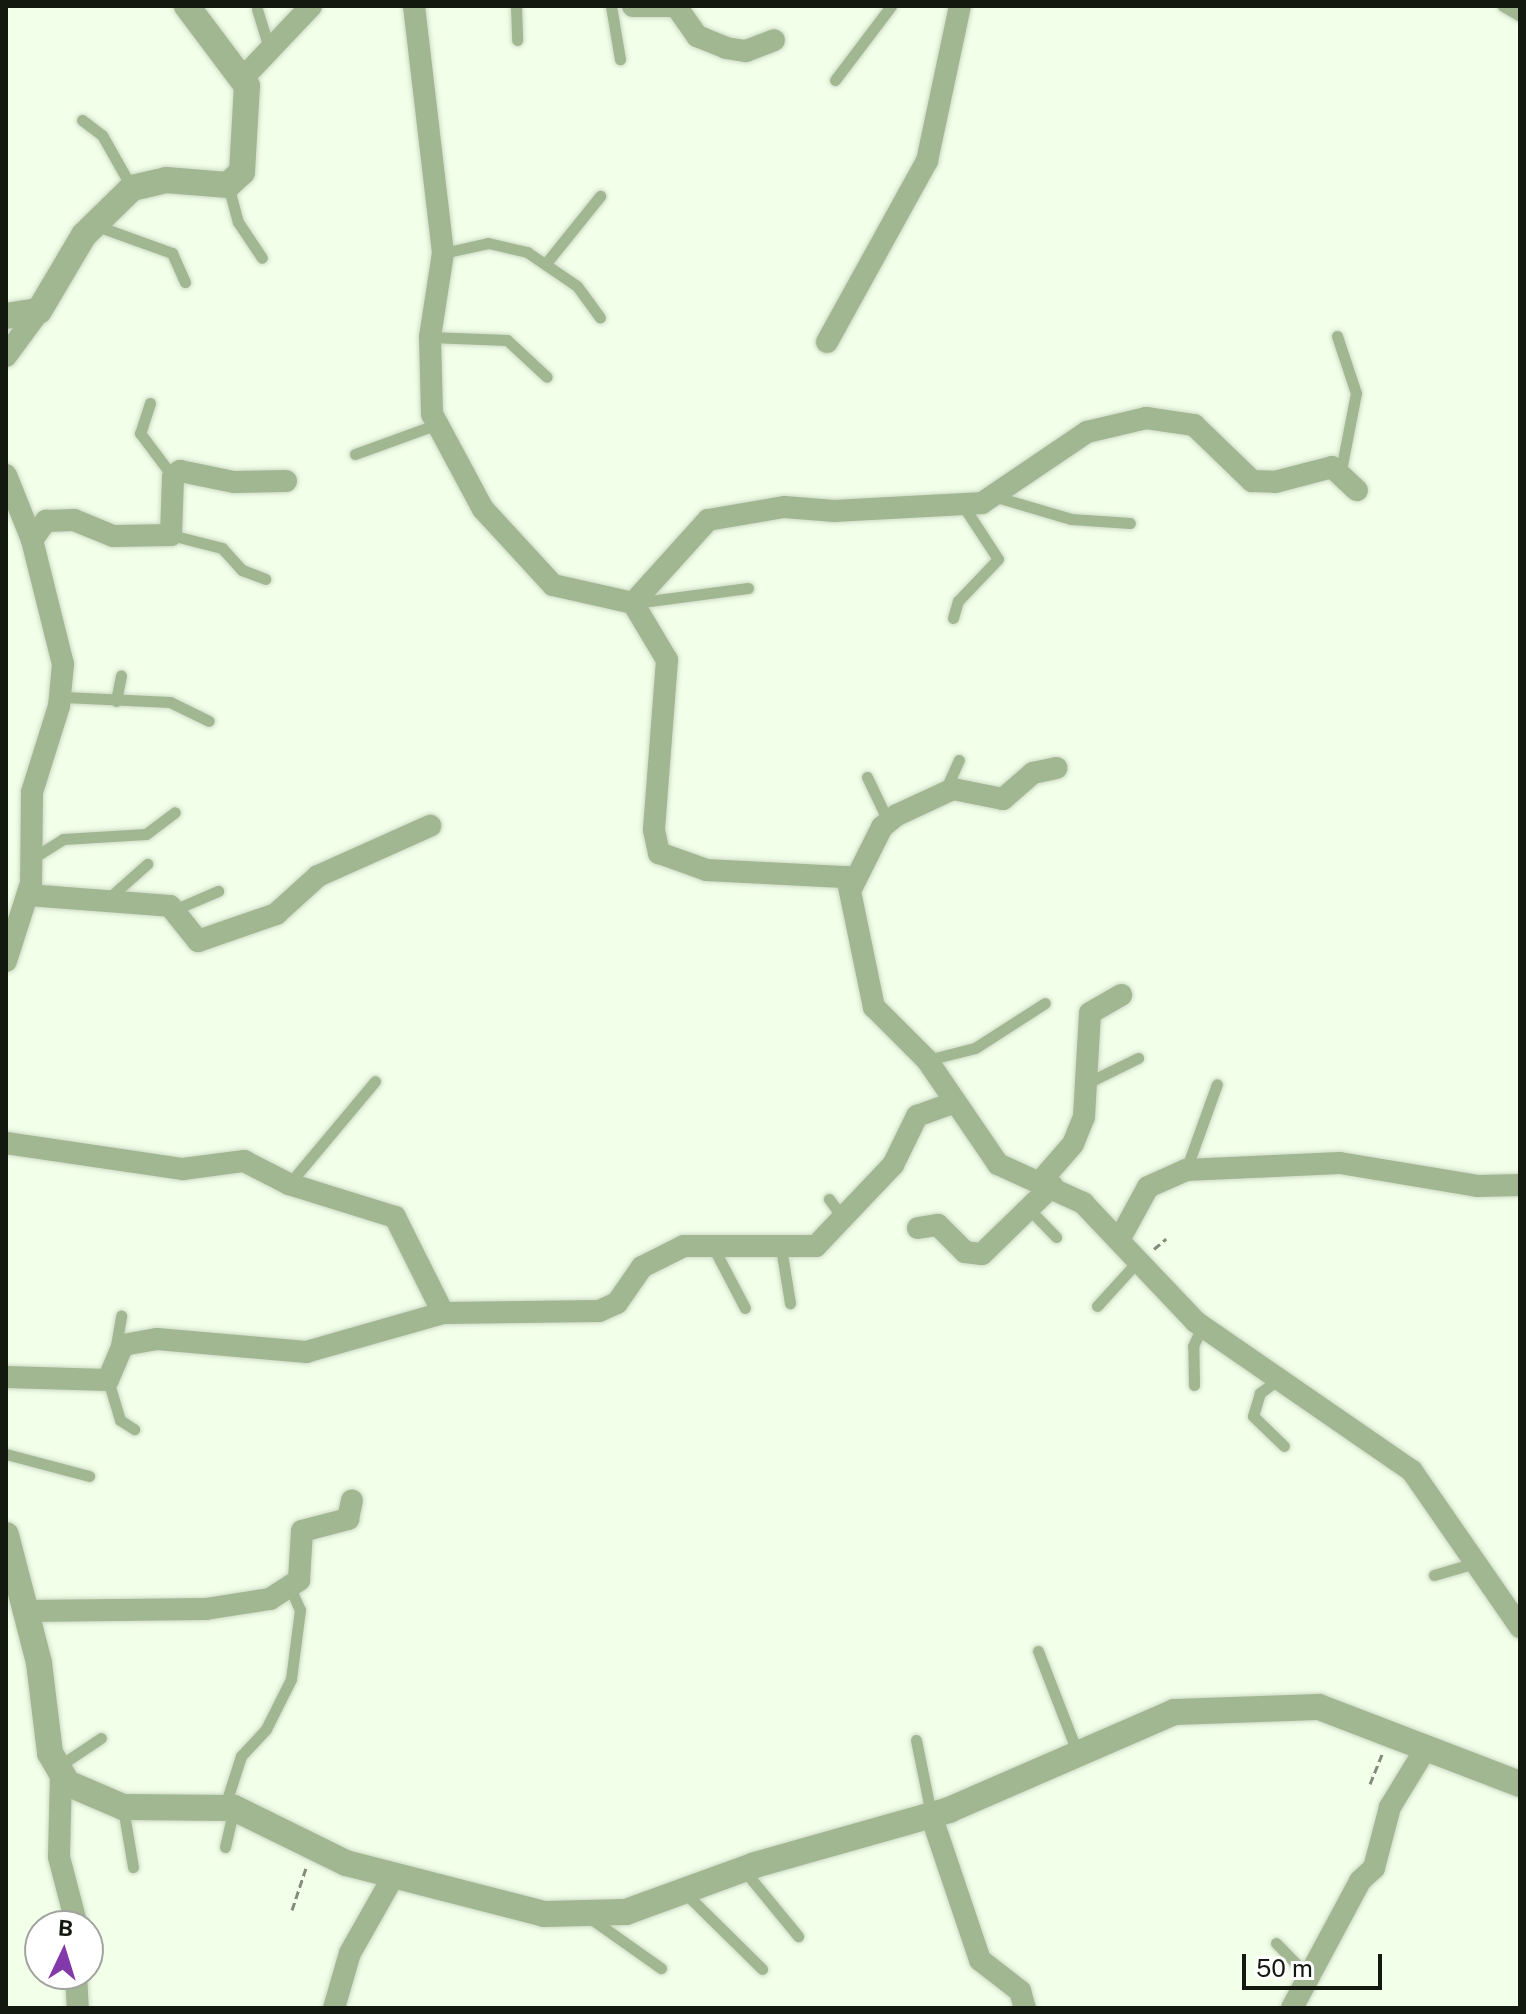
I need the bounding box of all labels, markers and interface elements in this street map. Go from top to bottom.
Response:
north arrow [24,1910,104,1990]
text: B [57,1915,74,1942]
scale bar [1246,1938,1386,1988]
text: 50 m [1256,1954,1313,1982]

